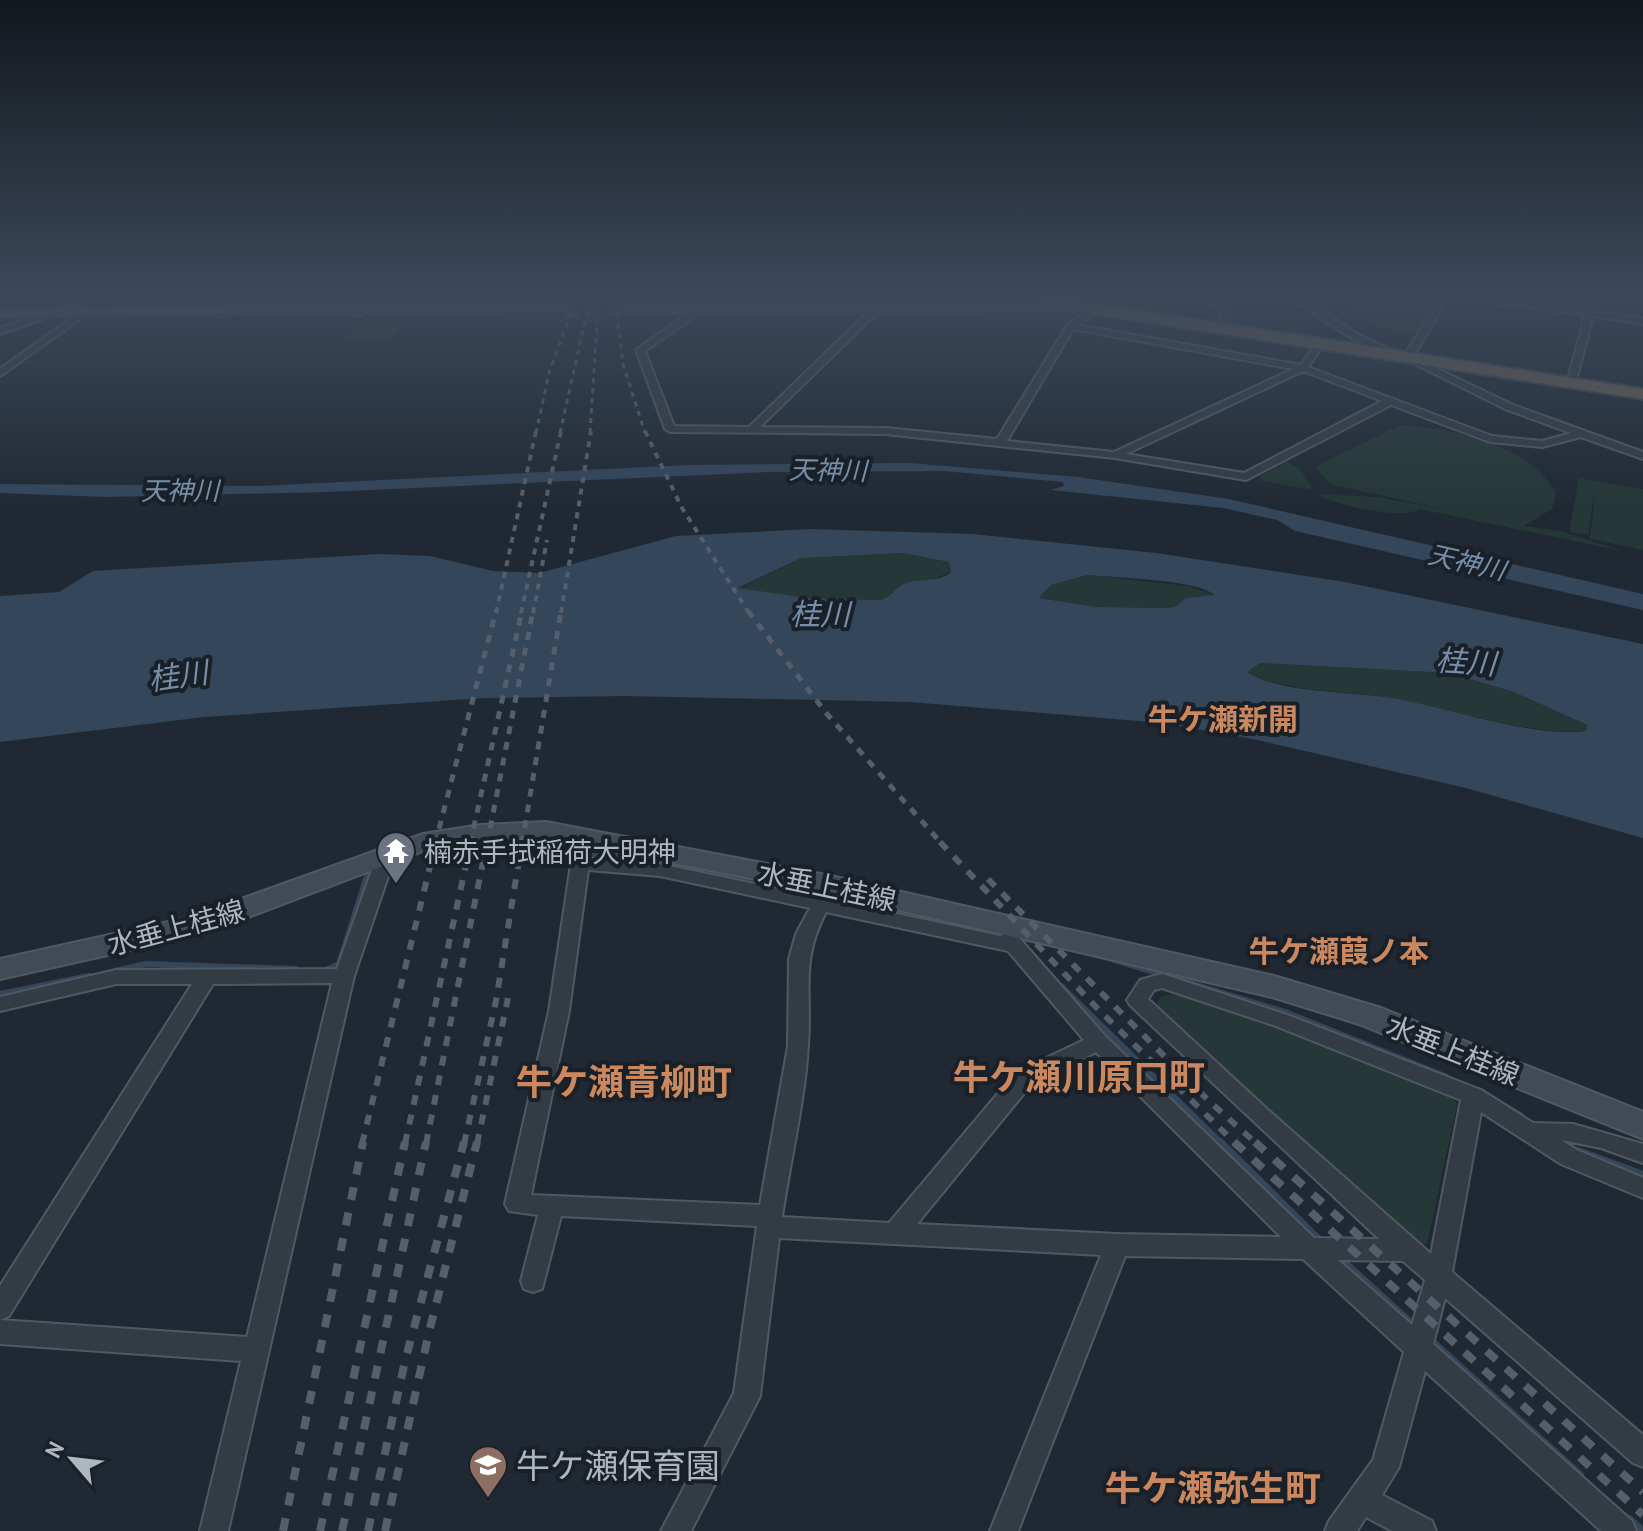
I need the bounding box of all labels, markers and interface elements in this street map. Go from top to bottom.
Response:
water label: 天神川 [789,453,870,487]
water label: 天神川 [141,474,222,507]
water label: 天神川 [1425,537,1512,588]
water label: 桂川 [790,594,853,633]
water label: 桂川 [1435,639,1500,683]
water label: 桂川 [146,651,213,698]
district label: 牛ケ瀬新開 [1148,699,1298,738]
temple icon: 楠赤手拭稲荷大明神 [375,830,417,885]
place label: 楠赤手拭稲荷大明神 [424,833,676,870]
street label: 水垂上桂線 [755,853,899,919]
street label: 水垂上桂線 [104,891,248,963]
district label: 牛ケ瀬葭ノ本 [1249,931,1429,970]
street label: 水垂上桂線 [1381,1007,1525,1093]
district label: 牛ケ瀬川原口町 [953,1053,1205,1100]
district label: 牛ケ瀬青柳町 [516,1058,732,1105]
north arrow [32,1419,112,1499]
text: N [39,1437,70,1463]
place label: 牛ケ瀬保育園 [516,1443,720,1487]
school or university icon: 牛ケ瀬保育園 [467,1444,509,1499]
district label: 牛ケ瀬弥生町 [1105,1464,1321,1511]

